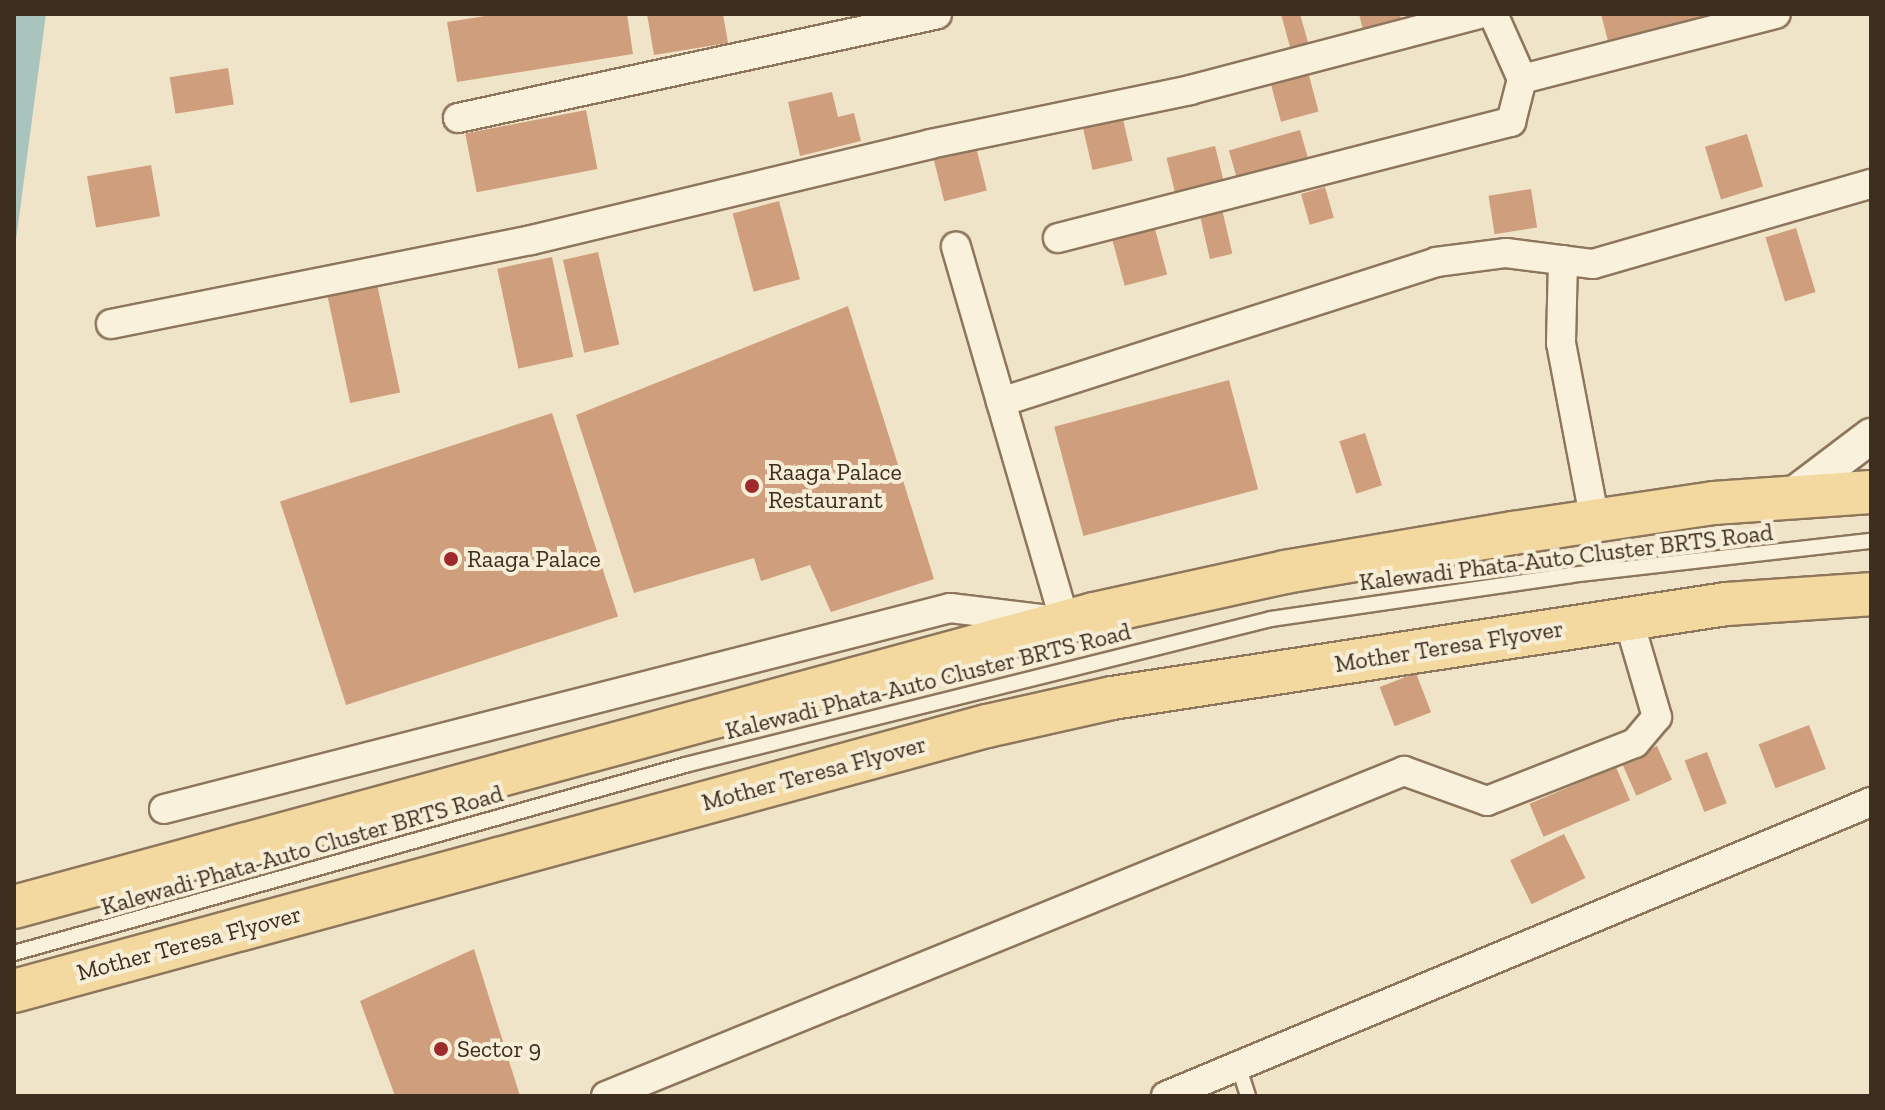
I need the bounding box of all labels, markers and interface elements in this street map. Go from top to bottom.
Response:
place label: Raaga Palace Restaurant [768,458,902,514]
marker: Raaga Palace Restaurant [743,477,761,495]
street label: Kalewadi Phata-Auto Cluster BRTS Road [1357,517,1775,597]
place label: Raaga Palace [467,545,601,573]
marker: Raaga Palace [442,550,460,568]
street label: Mother Teresa Flyover [1332,614,1566,678]
street label: Kalewadi Phata-Auto Cluster BRTS Road [722,617,1134,745]
street label: Mother Teresa Flyover [698,729,930,817]
street label: Kalewadi Phata-Auto Cluster BRTS Road [98,779,506,921]
street label: Mother Teresa Flyover [73,899,305,987]
place label: Sector 9 [457,1035,542,1063]
marker: Sector 9 [432,1040,450,1058]

